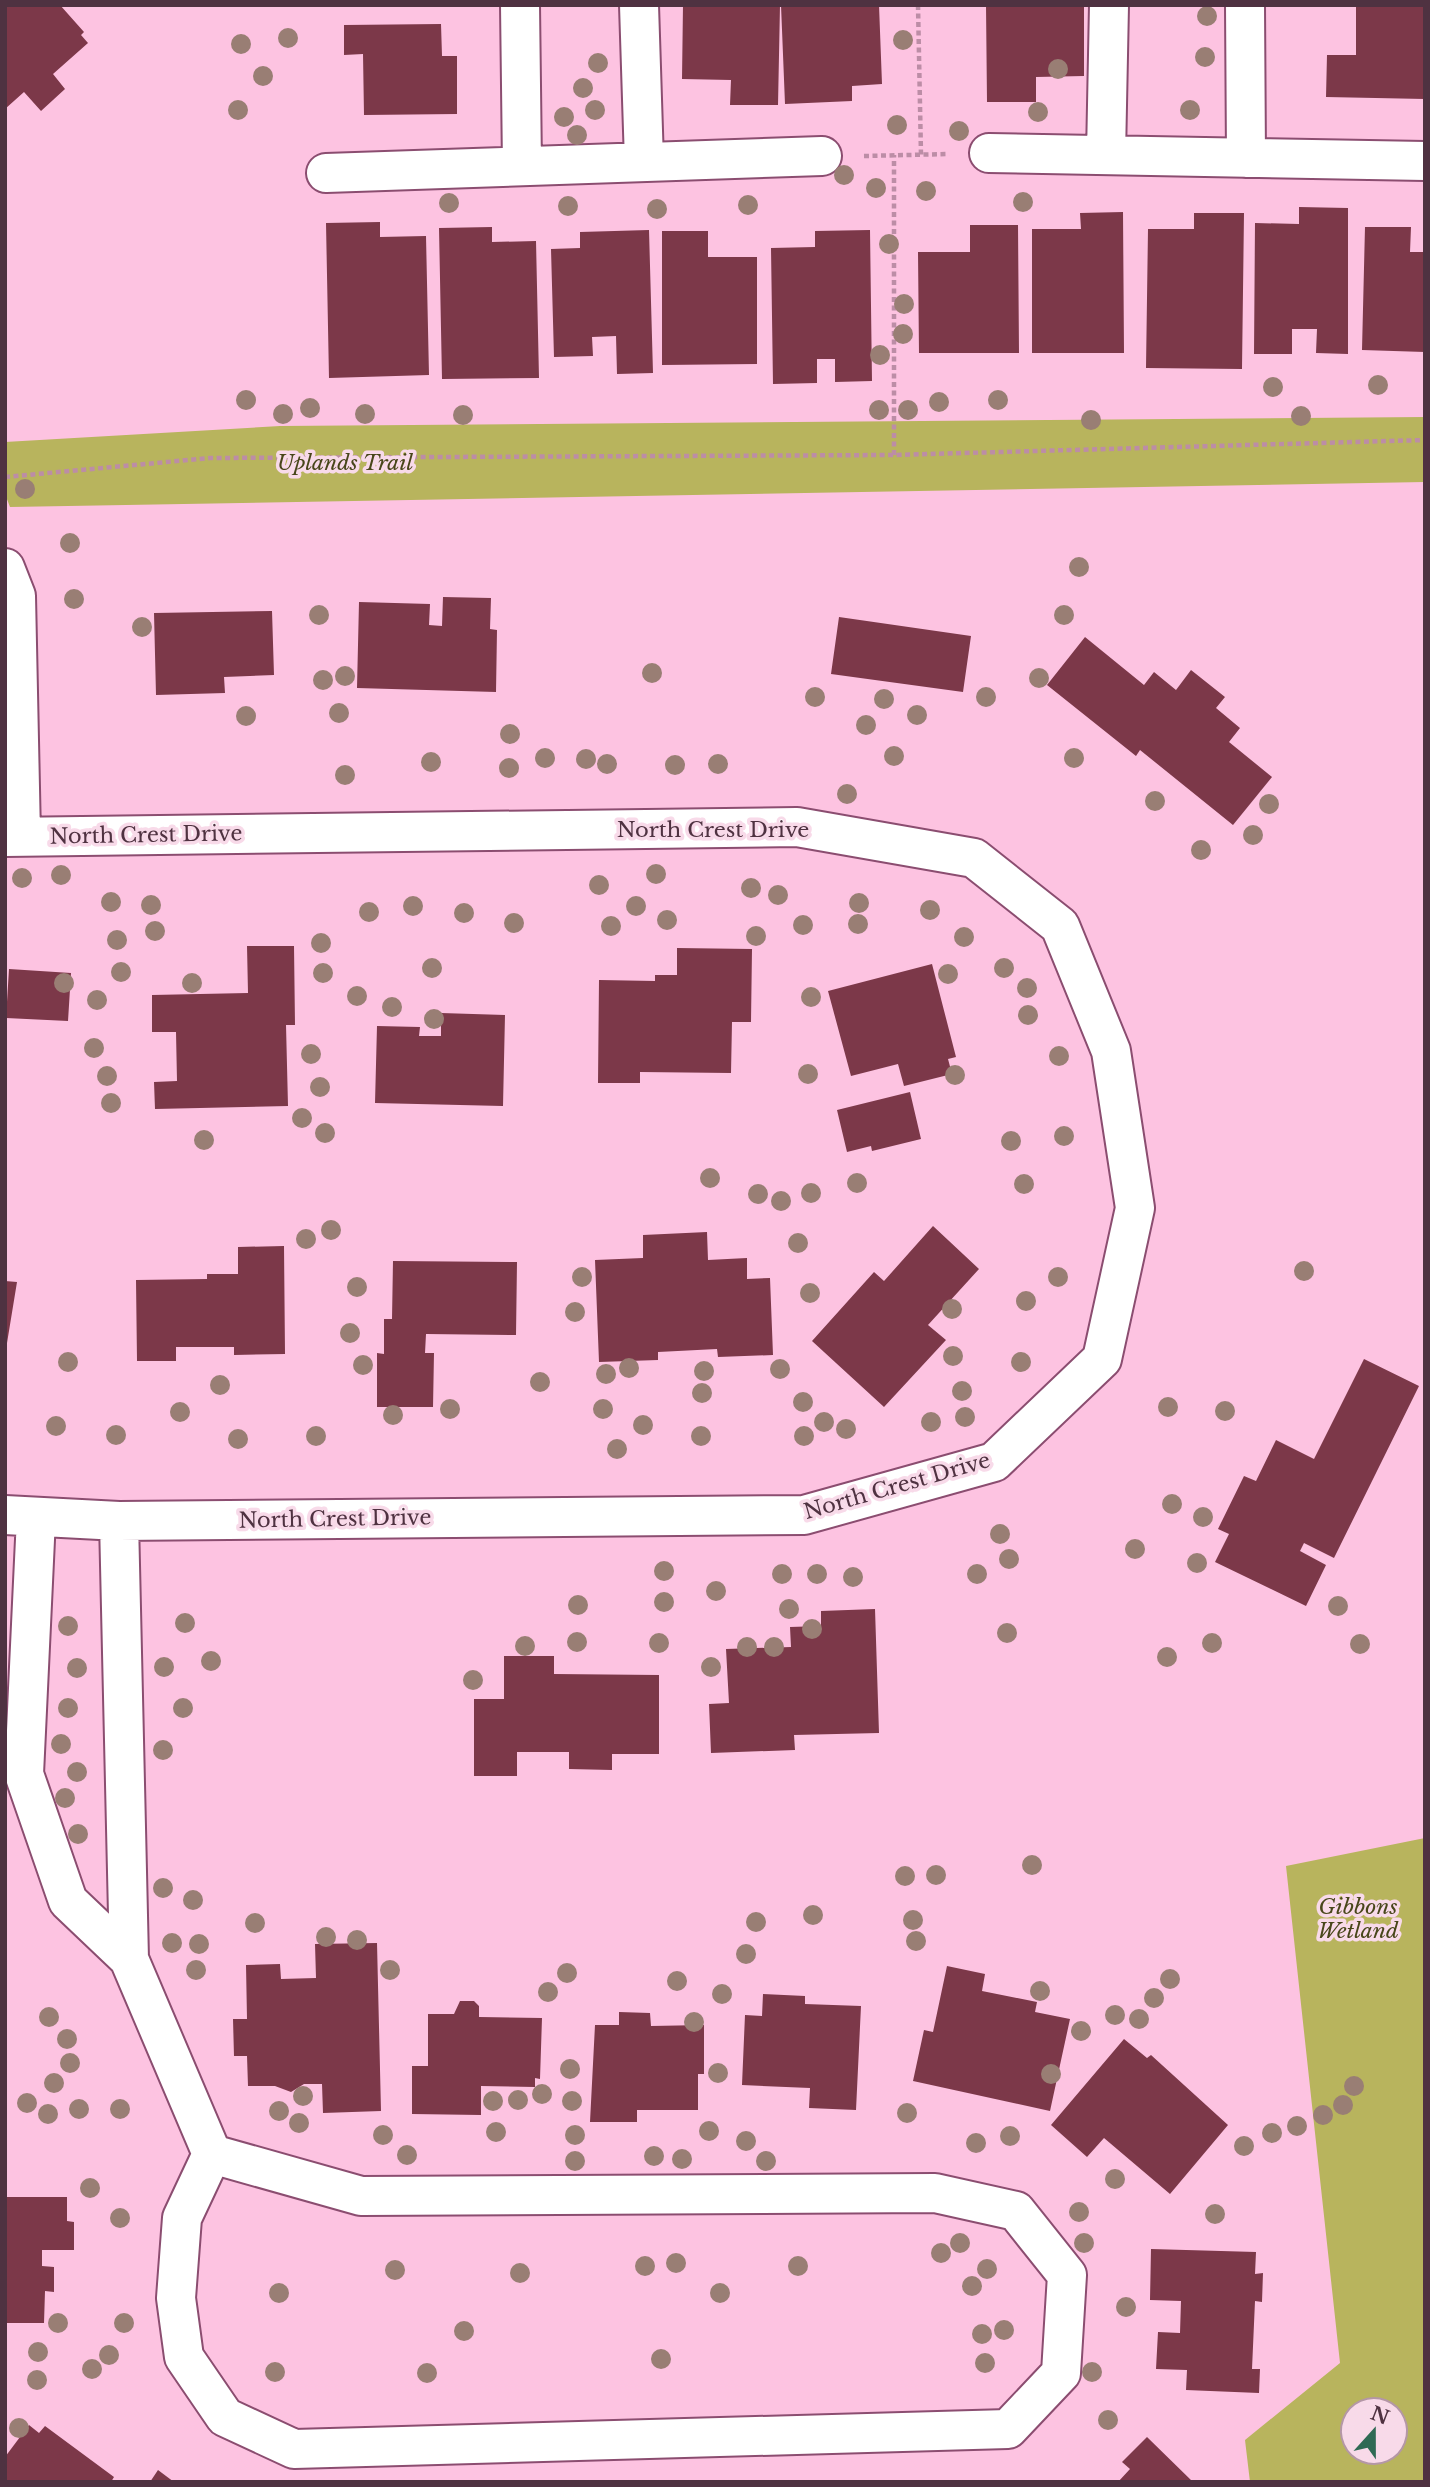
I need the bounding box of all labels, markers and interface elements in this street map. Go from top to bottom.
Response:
park label: Uplands Trail [277,450,413,476]
street label: North Crest Drive [617,817,809,843]
street label: North Crest Drive [49,820,243,850]
street label: North Crest Drive [801,1447,993,1525]
street label: North Crest Drive [238,1504,432,1534]
park label: Gibbons Wetland [1317,1894,1399,1944]
north arrow [1339,2396,1409,2466]
text: N [1367,2402,1392,2430]

